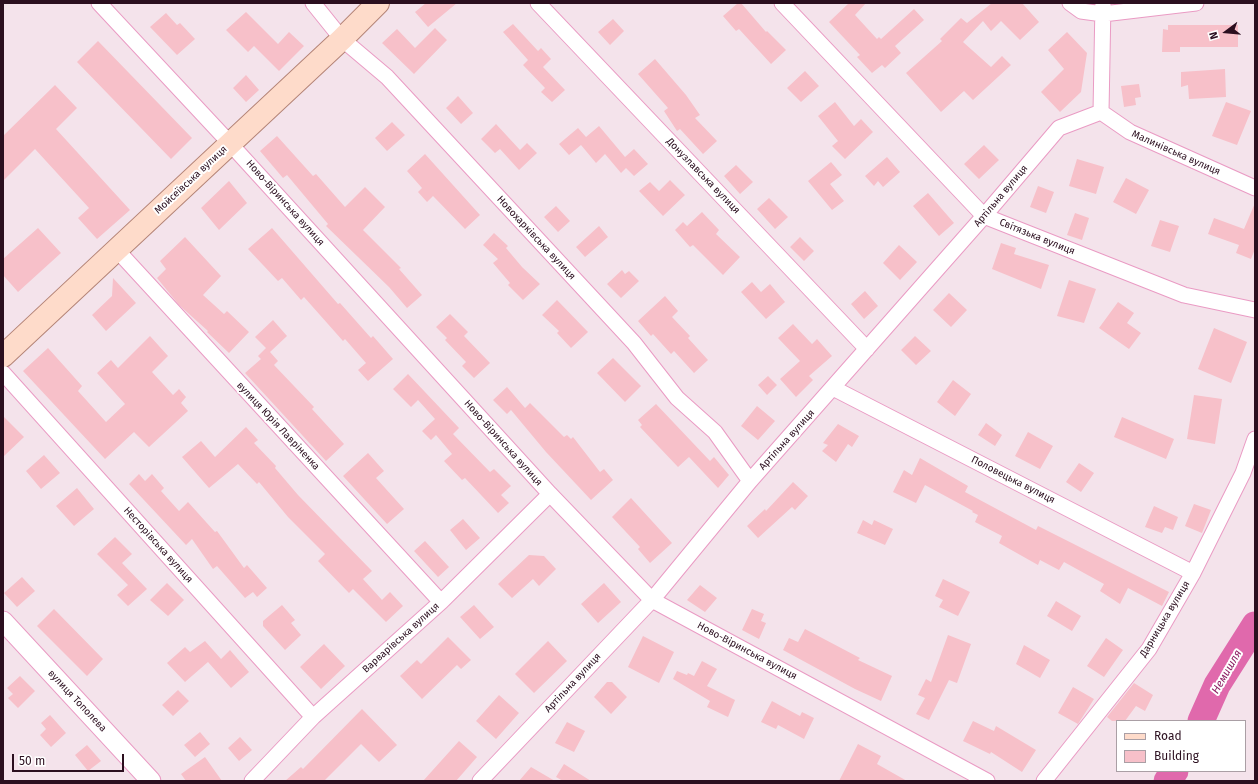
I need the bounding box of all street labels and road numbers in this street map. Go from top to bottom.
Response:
street label: Малинівська вулиця [1130,128,1222,178]
street label: Донузлавська вулиця [664,136,742,216]
street label: Мойсеївська вулиця [152,143,230,217]
street label: Ново-Віринська вулиця [243,158,327,248]
street label: Артільна вулиця [972,163,1030,229]
street label: Новохарківська вулиця [494,194,578,282]
street label: Світязька вулиця [997,216,1077,258]
street label: вулиця Юрія Лавріненка [234,379,322,473]
street label: Ново-Віринська вулиця [461,398,545,488]
street label: Артільна вулиця [757,407,817,473]
street label: Половецька вулиця [969,454,1057,506]
street label: Несторівська вулиця [121,505,195,585]
street label: Дарницька вулиця [1137,579,1193,659]
street label: Варварівська вулиця [360,600,442,676]
street label: Ново-Віринська вулиця [695,620,799,682]
street label: Артільна вулиця [542,651,604,715]
street label: вулиця Тополева [45,668,109,734]

